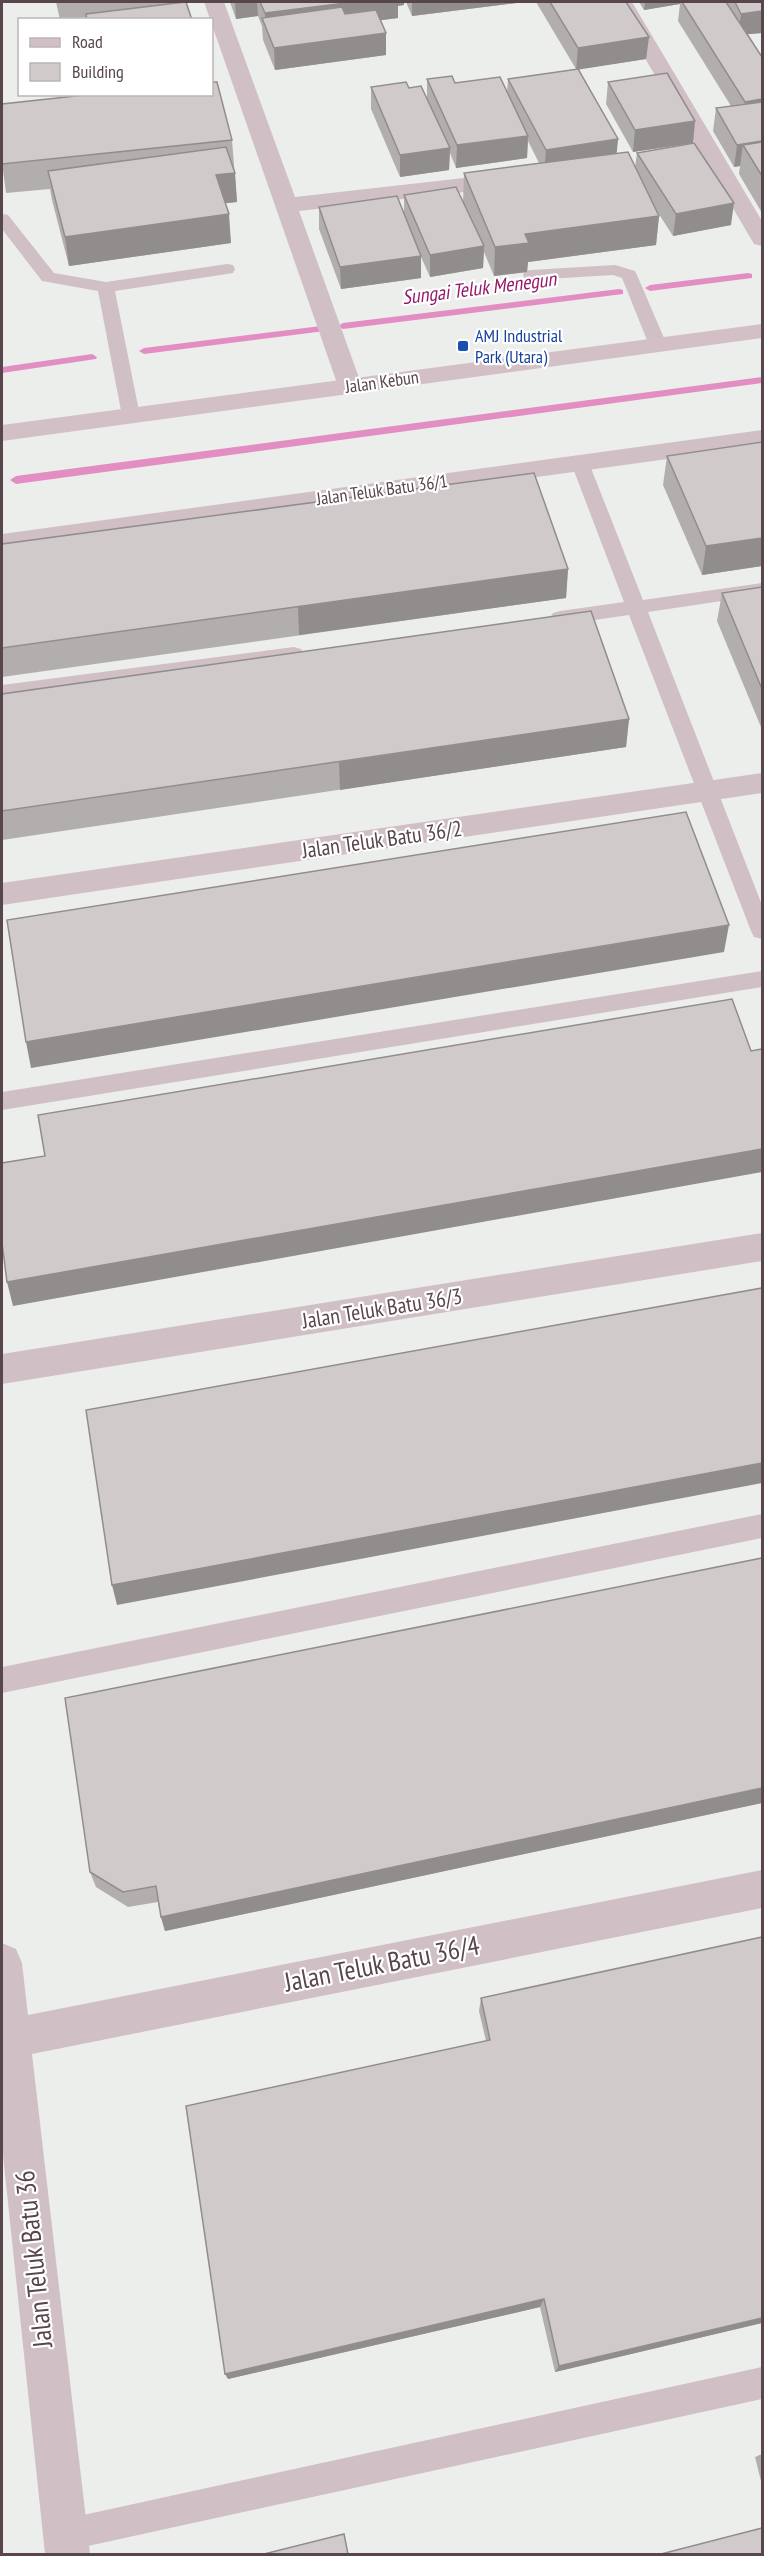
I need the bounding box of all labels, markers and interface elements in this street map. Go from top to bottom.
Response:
legend [18,18,213,96]
text: Road [72,30,103,53]
text: Building [72,60,124,83]
water label: Sungai Teluk Menegun [401,266,559,310]
place label: AMJ Industrial Park (Utara) [475,324,563,368]
marker: AMJ Industrial Park (Utara) [456,339,470,353]
street label: Jalan Kebun [343,365,420,398]
street label: Jalan Teluk Batu 36/1 [314,469,449,510]
street label: Jalan Teluk Batu 36/2 [299,814,464,864]
street label: Jalan Teluk Batu 36/3 [299,1282,464,1335]
street label: Jalan Teluk Batu 36/4 [280,1927,482,1999]
street label: Jalan Teluk Batu 36 [7,2169,59,2350]

